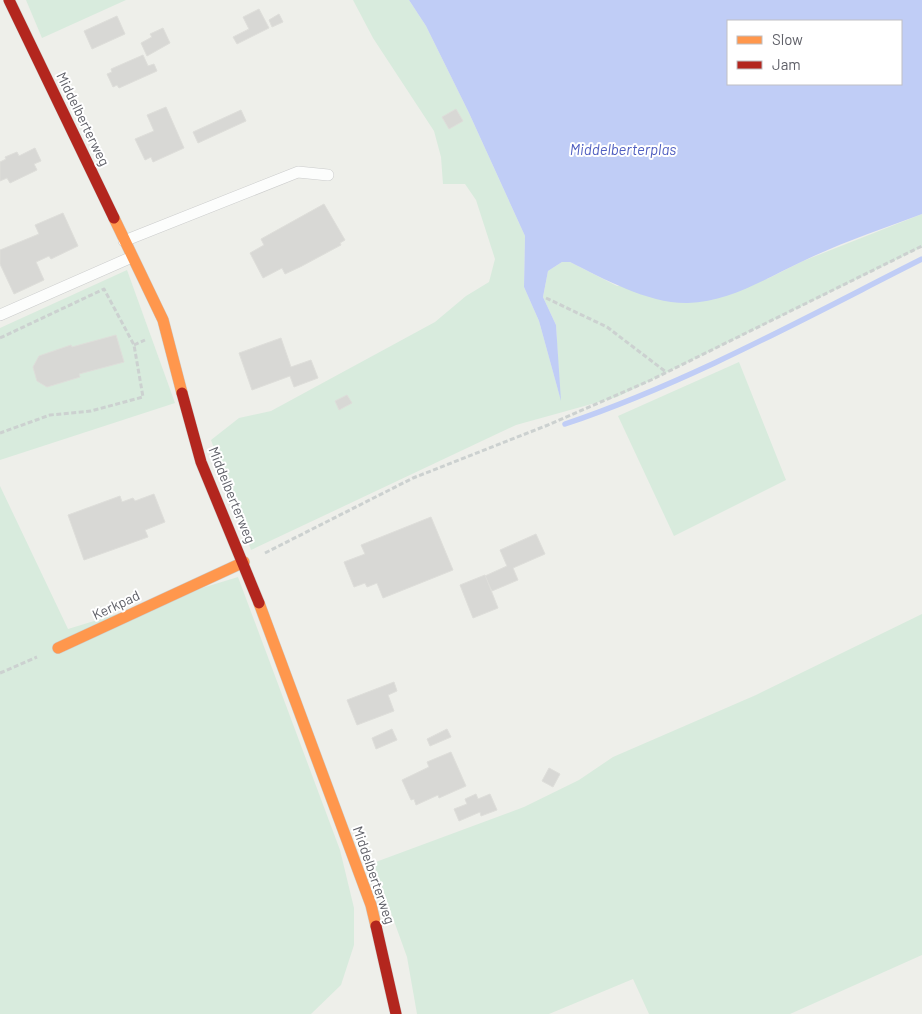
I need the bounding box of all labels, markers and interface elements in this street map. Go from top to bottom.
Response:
legend [727,20,902,85]
text: Slow [772,30,803,48]
text: Jam [772,55,801,73]
street label: Middelberterweg [53,69,114,169]
water label: Middelberterplas [570,140,676,158]
street label: Middelberterweg [205,444,260,546]
street label: Kerkpad [89,586,142,623]
street label: Middelberterweg [350,824,399,926]

